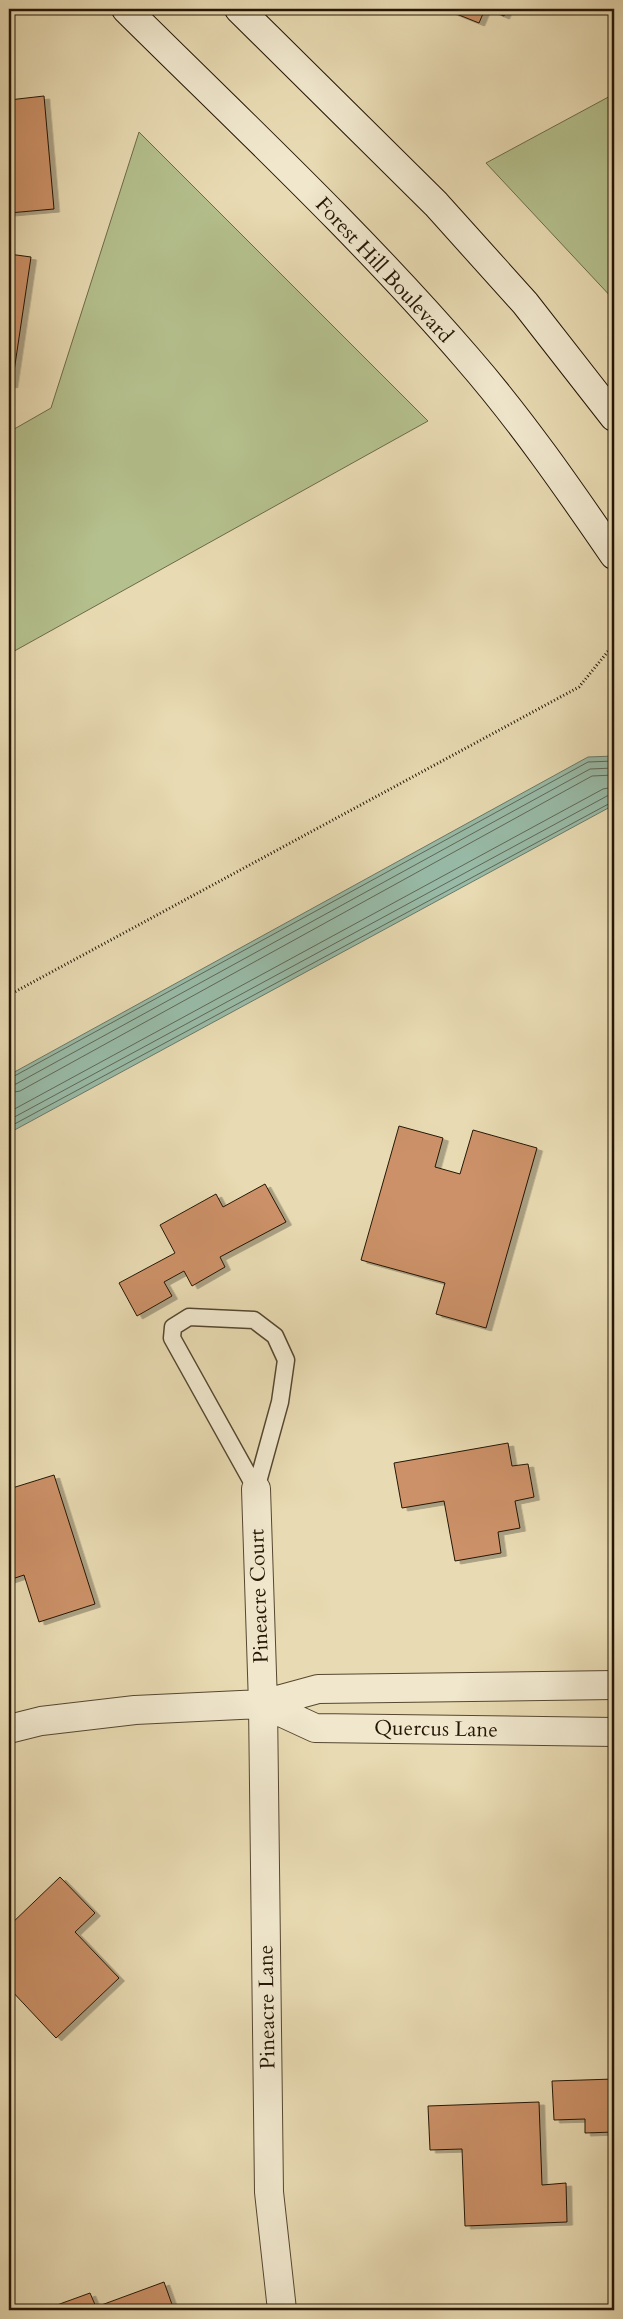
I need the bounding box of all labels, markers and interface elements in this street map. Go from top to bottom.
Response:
street label: Forest Hill Boulevard [309,191,459,349]
street label: Pineacre Court [242,1528,276,1664]
street label: Quercus Lane [374,1713,498,1745]
street label: Pineacre Lane [251,1944,283,2070]

